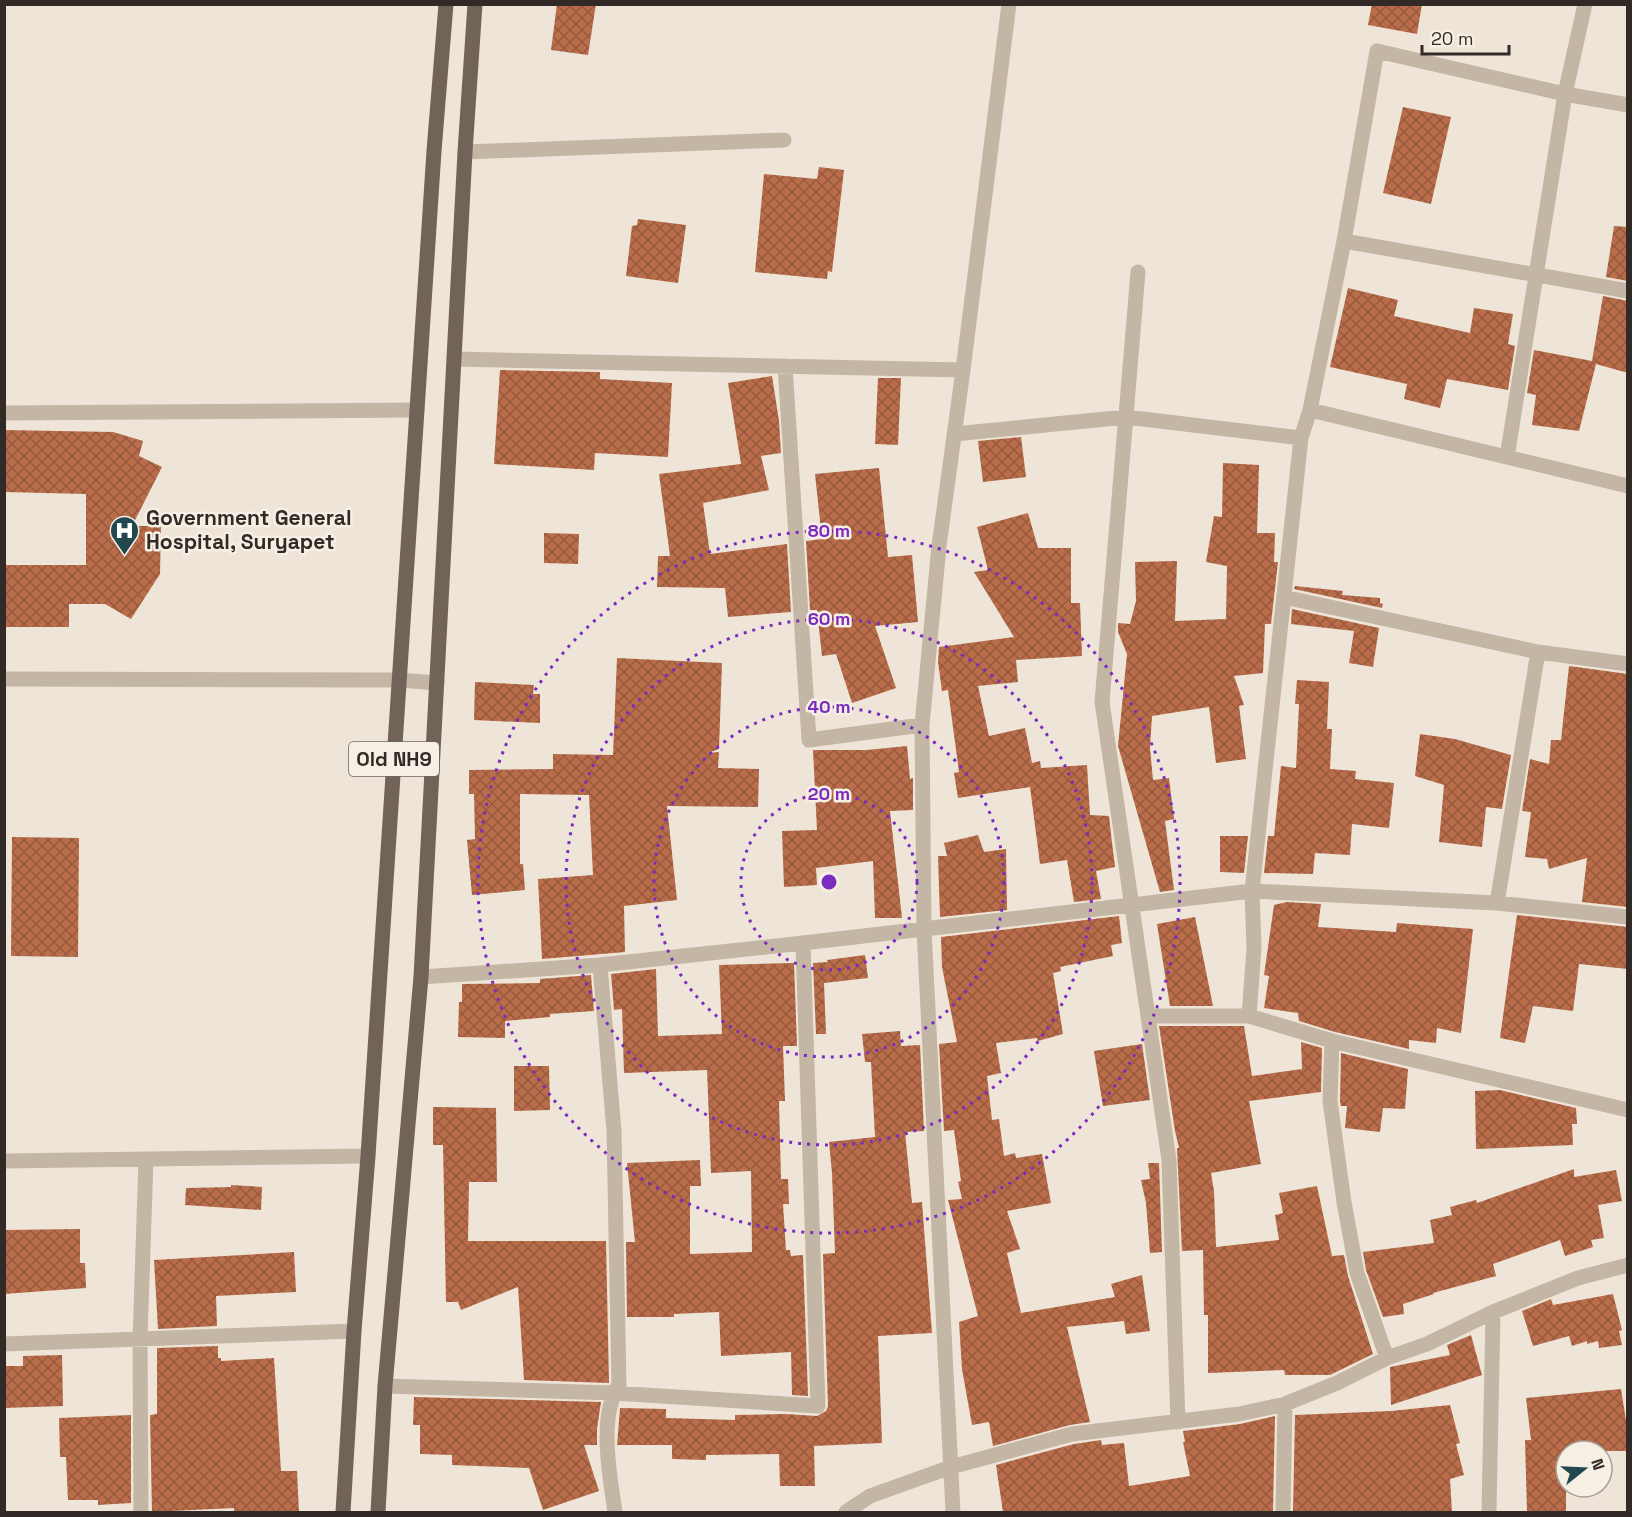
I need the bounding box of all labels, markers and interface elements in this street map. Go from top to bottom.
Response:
scale bar [1422,18,1509,56]
text: 20 m [1431,27,1474,50]
place label: Government General Hospital, Suryapet [146,504,352,555]
hospital icon: Government General Hospital, Suryapet [109,514,141,556]
text: 80 m [808,519,850,542]
text: 60 m [808,607,850,630]
text: 40 m [807,695,851,718]
road number: Old NH9 [349,742,439,776]
text: 20 m [808,782,850,805]
centre of rings [819,872,839,892]
north arrow [1554,1439,1614,1499]
text: N [1586,1456,1609,1473]

